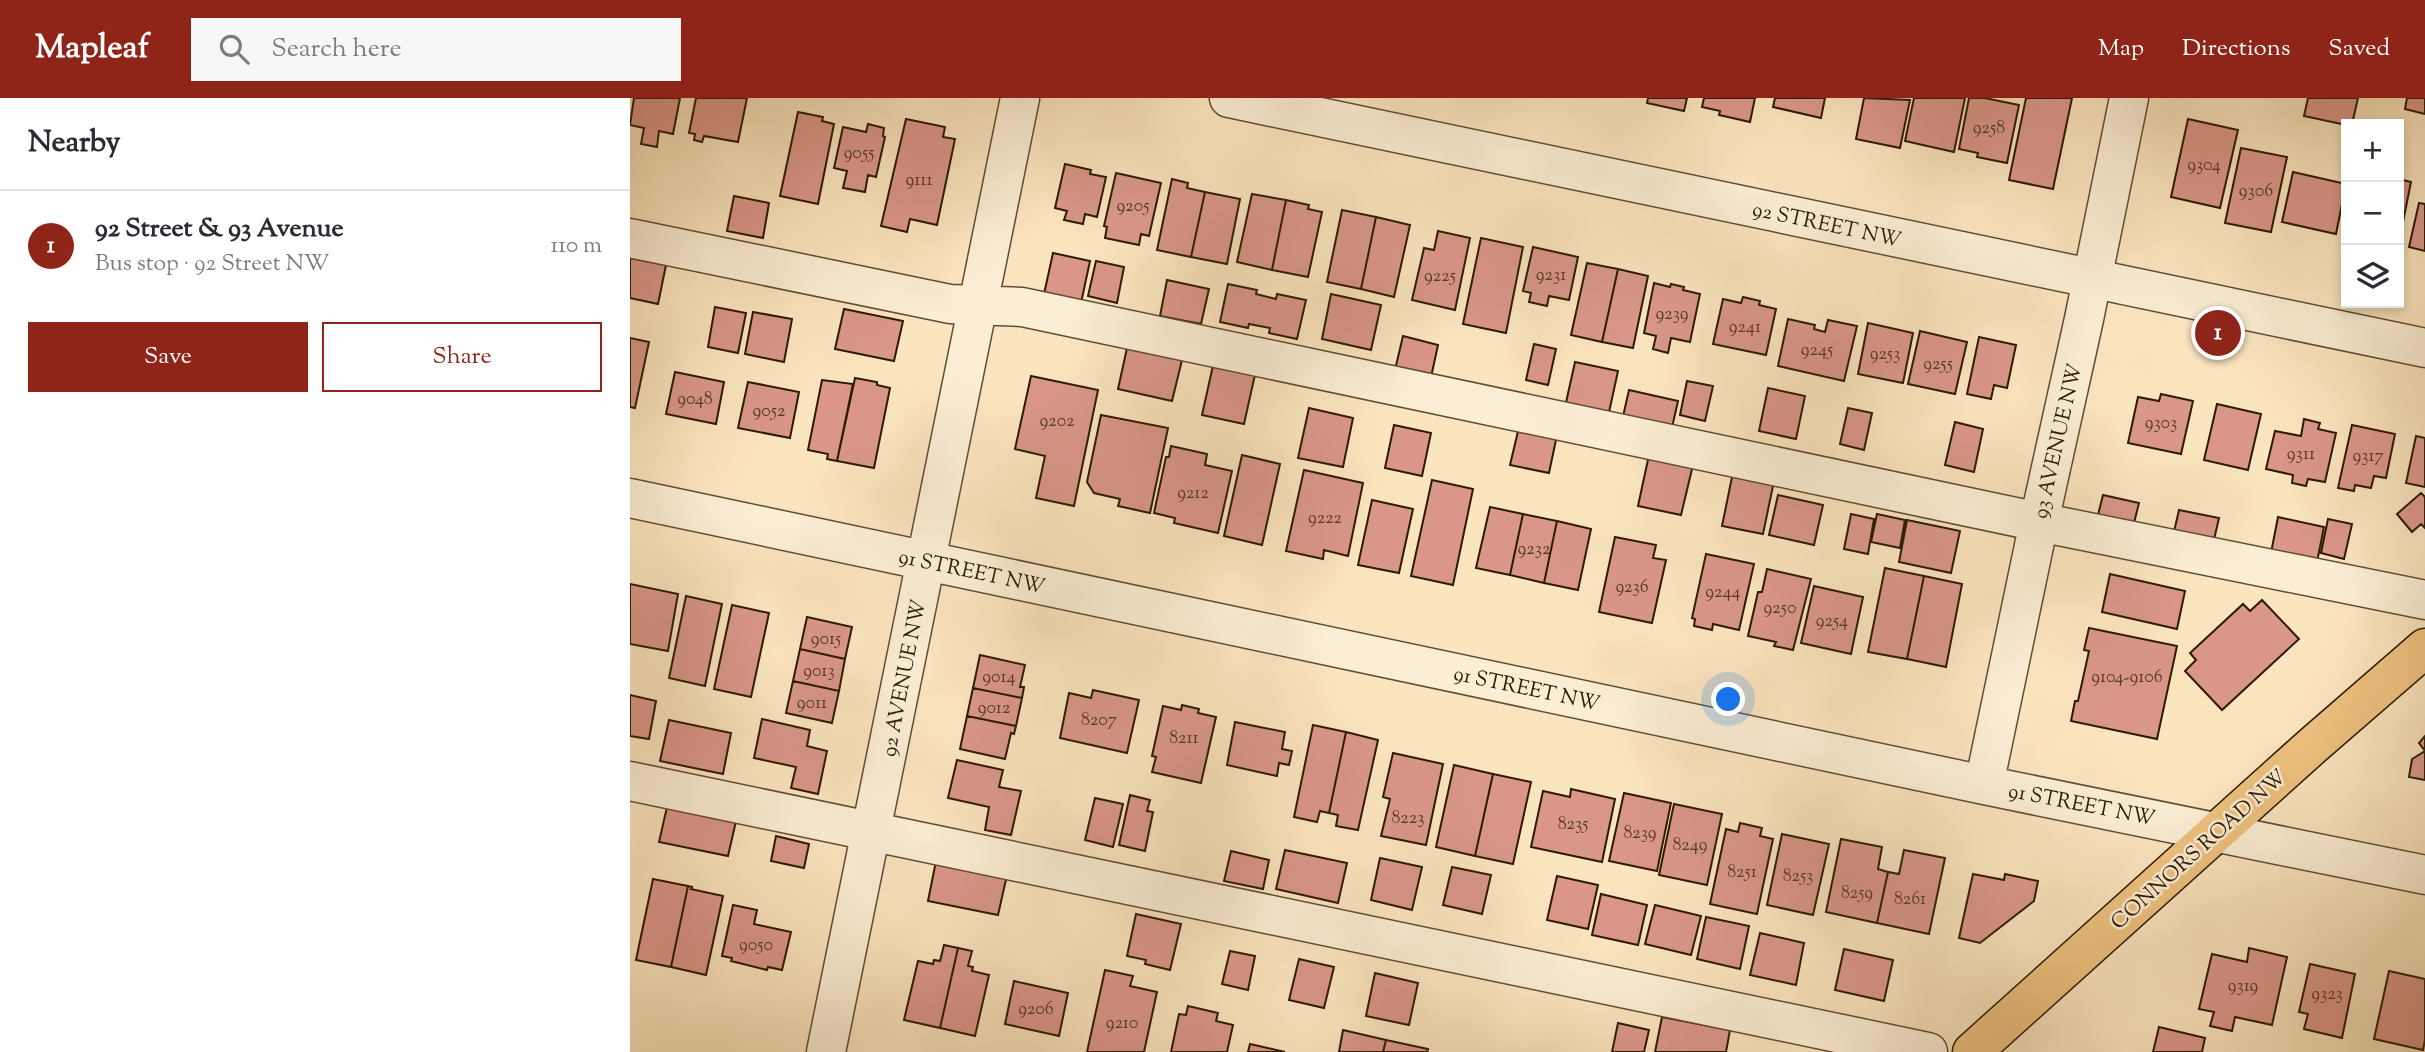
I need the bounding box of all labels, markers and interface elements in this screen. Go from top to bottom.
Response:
search box [191,18,681,81]
text: Mapleaf [35,25,149,73]
icon: search [215,30,253,68]
text: Search here [271,31,402,68]
text: Map [2098,32,2144,66]
text: Directions [2182,32,2290,66]
text: Saved [2328,32,2390,66]
house number: 9258 [1973,116,2005,142]
map controls [2341,119,2404,308]
button: + [2341,119,2404,182]
text: Nearby [28,122,120,165]
house number: 9055 [844,141,874,167]
house number: 9304 [2187,153,2221,179]
house number: 9111 [905,168,933,194]
house number: 9306 [2239,179,2273,205]
button: − [2341,182,2404,245]
house number: 9205 [1117,194,1149,220]
street label: 92 STREET NW [1749,196,1904,256]
text: 92 Street & 93 Avenue [95,211,344,248]
text: 1 [47,230,55,263]
text: 110 m [551,230,602,263]
button: layers [2341,245,2404,308]
text: Bus stop · 92 Street NW [95,248,329,281]
house number: 9231 [1536,263,1566,289]
house number: 9225 [1424,264,1456,290]
house number: 9239 [1655,302,1689,328]
pin: 1 [2195,307,2241,359]
house number: 9241 [1729,315,1761,341]
button: Save [28,322,308,392]
button: Share [322,322,602,392]
house number: 9245 [1801,338,1833,364]
house number: 9253 [1870,342,1900,368]
house number: 9255 [1923,352,1953,378]
street label: 93 AVENUE NW [2027,361,2091,522]
house number: 9048 [677,387,713,413]
house number: 9052 [753,399,786,425]
house number: 9202 [1040,409,1075,435]
house number: 9303 [2145,411,2177,437]
house number: 9311 [2287,442,2315,468]
house number: 9317 [2352,444,2384,470]
house number: 9212 [1177,481,1209,507]
house number: 9222 [1308,506,1343,532]
house number: 9232 [1518,537,1551,563]
street label: 91 STREET NW [896,543,1048,603]
house number: 9236 [1615,575,1649,601]
house number: 9244 [1705,580,1741,606]
house number: 9250 [1764,596,1796,622]
street label: 92 AVENUE NW [875,597,935,759]
house number: 9254 [1816,609,1848,635]
house number: 9015 [811,627,841,653]
house number: 9013 [803,659,835,685]
street label: 91 STREET NW [1451,660,1603,720]
house number: 9014 [982,665,1016,691]
house number: 9104-9106 [2091,665,2163,691]
your location [1711,682,1745,716]
house number: 9011 [797,691,827,717]
house number: 9012 [978,696,1011,722]
house number: 8207 [1081,708,1117,734]
house number: 8211 [1169,726,1199,752]
street label: CONNORS ROAD NW [2105,763,2294,938]
street label: 91 STREET NW [2006,777,2158,835]
house number: 8223 [1392,806,1424,832]
house number: 8235 [1558,812,1588,838]
house number: 8239 [1623,821,1657,847]
house number: 8249 [1673,833,1708,859]
house number: 8251 [1727,860,1757,886]
house number: 8253 [1783,864,1813,890]
house number: 8259 [1841,881,1873,907]
house number: 8261 [1894,887,1926,913]
house number: 9050 [739,933,773,959]
house number: 9319 [2228,974,2259,1000]
house number: 9323 [2311,982,2343,1008]
house number: 9206 [1018,997,1054,1023]
house number: 9210 [1106,1011,1138,1037]

